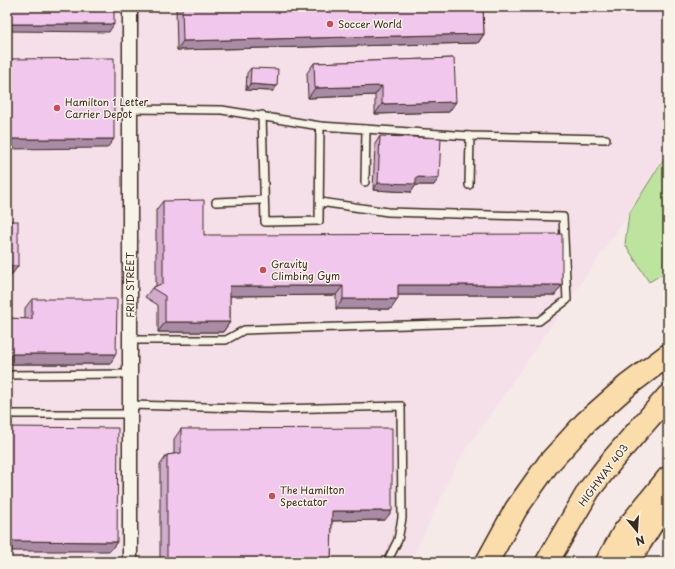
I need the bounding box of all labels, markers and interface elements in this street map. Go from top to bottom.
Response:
place label: Soccer World [338,16,402,31]
marker: Soccer World [325,19,335,29]
place label: Hamilton 1 Letter Carrier Depot [65,94,148,121]
marker: Hamilton 1 Letter Carrier Depot [52,103,62,113]
street label: FRID STREET [122,252,137,318]
place label: Gravity Climbing Gym [271,256,340,283]
marker: Gravity Climbing Gym [258,265,268,275]
street label: HIGHWAY 403 [574,440,631,509]
place label: The Hamilton Spectator [280,482,344,509]
marker: The Hamilton Spectator [267,491,277,501]
north arrow [617,511,657,551]
text: N [633,532,647,551]

